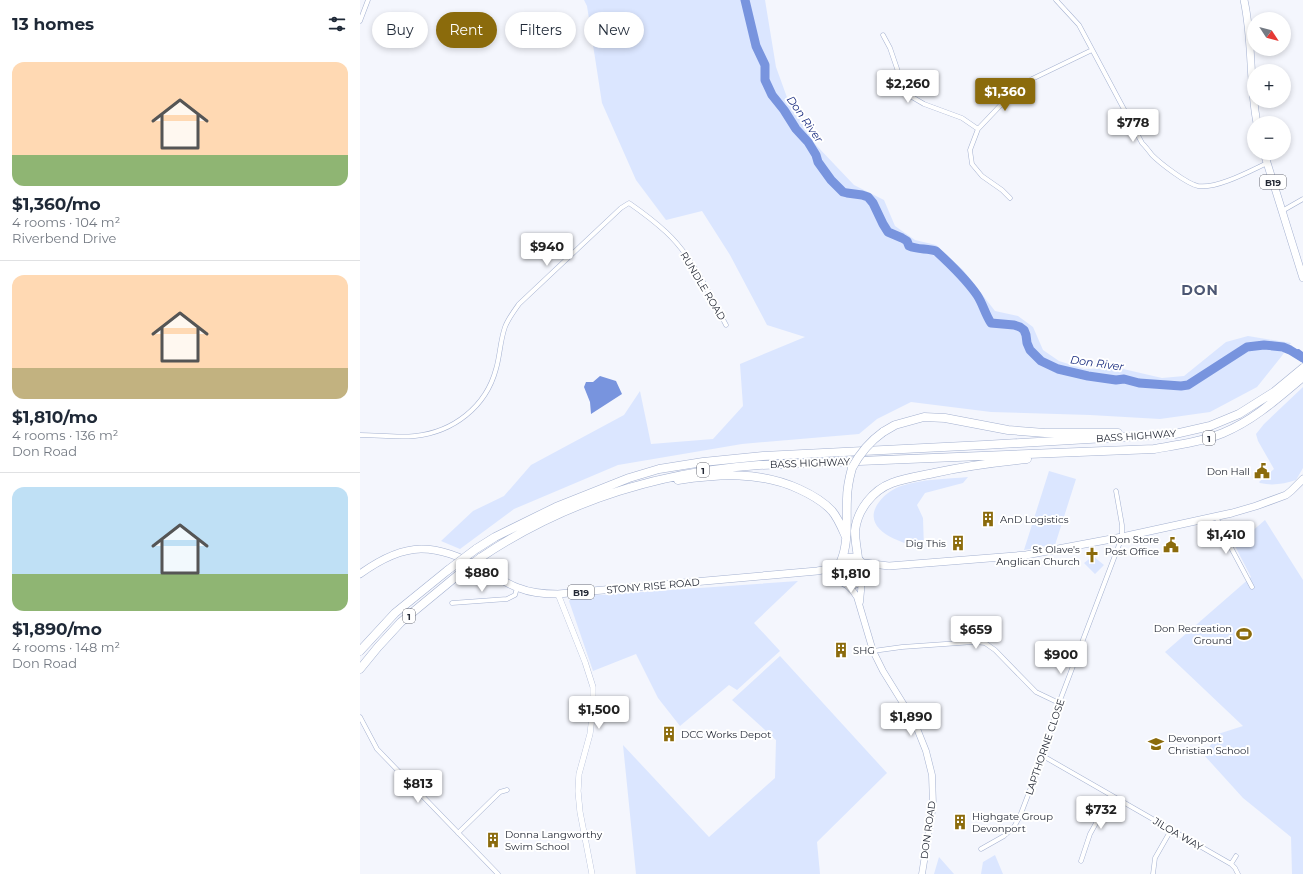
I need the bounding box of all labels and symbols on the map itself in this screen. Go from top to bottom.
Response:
north arrow [1247,12,1291,56]
pin: $2,260 [875,70,941,104]
pin: $1,360 [972,78,1038,112]
water label: Don River [784,93,827,146]
pin: $778 [1109,109,1157,143]
road number: B19 [1260,175,1286,189]
pin: $940 [523,233,571,267]
street label: RUNDLE ROAD [677,249,729,323]
district label: DON [1181,281,1219,299]
water label: Don River [1069,352,1125,374]
street label: BASS HIGHWAY [1096,427,1177,445]
road number: 1 [1203,431,1215,445]
street label: BASS HIGHWAY [770,455,851,471]
public building icon: Don Hall [1253,462,1271,480]
road number: 1 [697,463,709,477]
place label: Don Hall [1207,465,1250,478]
building icon: AnD Logistics [979,510,997,528]
place label: AnD Logistics [1000,513,1069,526]
pin: $1,410 [1193,521,1259,555]
place label: Don Store Post Office [1105,533,1159,558]
building icon: Dig This [949,534,967,552]
public building icon: Don Store Post Office [1162,536,1180,554]
place label: Dig This [906,537,946,550]
place label: St Olave's Anglican Church [996,543,1080,568]
church icon: St Olave's Anglican Church [1083,546,1101,564]
pin: $880 [458,559,506,593]
pin: $1,810 [818,560,884,594]
street label: STONY RISE ROAD [606,575,700,597]
road number: B19 [568,585,594,599]
road number: 1 [403,609,415,623]
pin: $659 [952,616,1000,650]
place label: Don Recreation Ground [1154,622,1232,647]
sports icon: Don Recreation Ground [1235,625,1253,643]
building icon: SHG [832,641,850,659]
pin: $900 [1037,641,1085,675]
place label: SHG [853,644,875,657]
pin: $1,500 [566,696,632,730]
street label: LAPTHORNE CLOSE [1022,697,1068,797]
pin: $1,890 [878,703,944,737]
building icon: DCC Works Depot [660,725,678,743]
place label: DCC Works Depot [681,728,771,741]
place label: Devonport Christian School [1168,732,1249,757]
school or university icon: Devonport Christian School [1147,735,1165,753]
pin: $813 [394,770,442,804]
pin: $732 [1077,796,1125,830]
street label: DON ROAD [918,800,938,860]
place label: Highgate Group Devonport [972,810,1053,835]
building icon: Highgate Group Devonport [951,813,969,831]
street label: JILOA WAY [1150,814,1206,854]
place label: Donna Langworthy Swim School [505,828,603,853]
building icon: Donna Langworthy Swim School [484,831,502,849]

